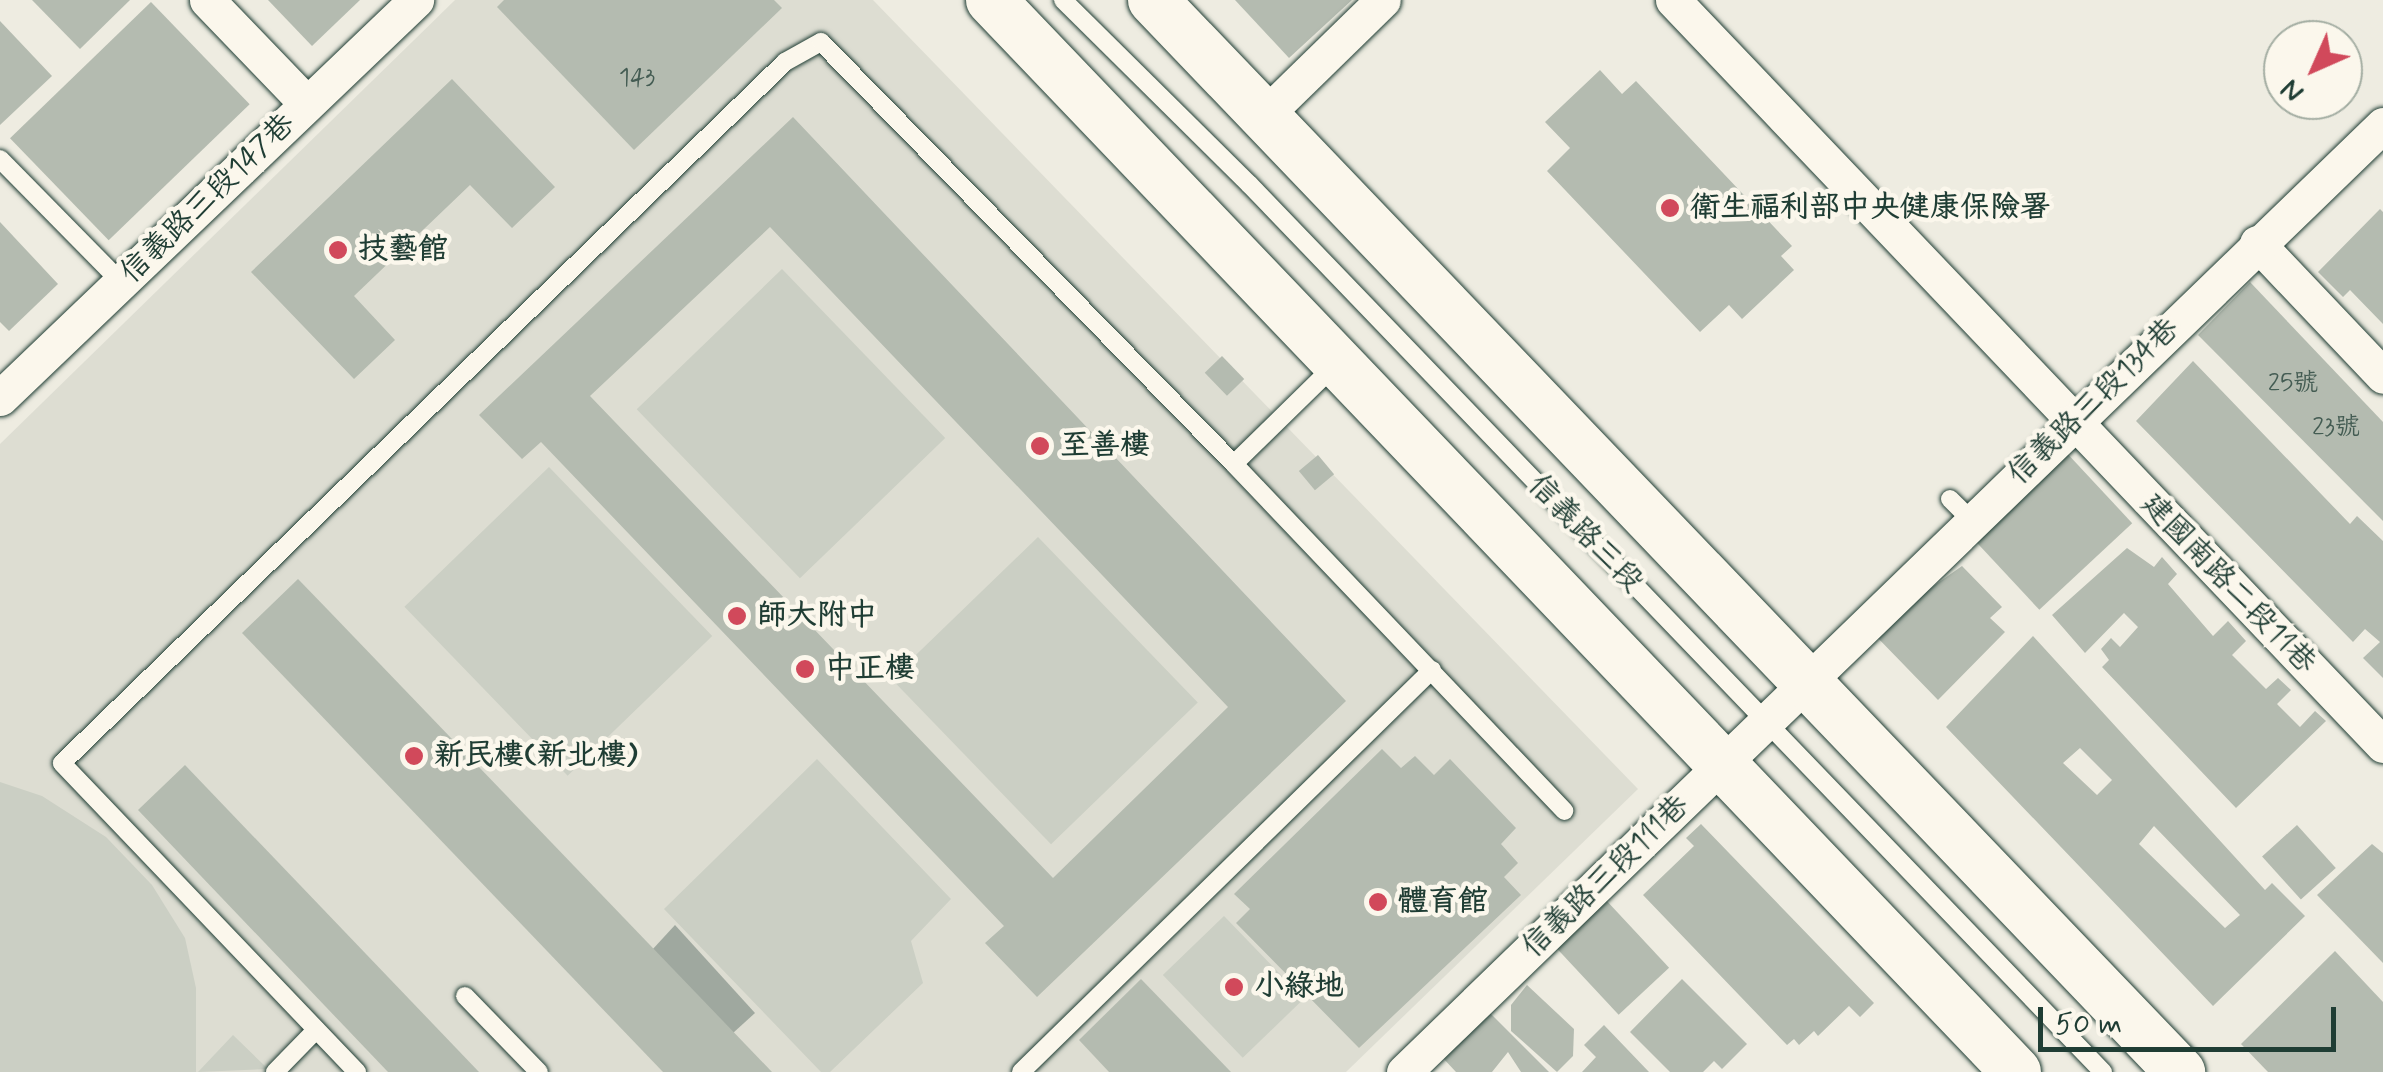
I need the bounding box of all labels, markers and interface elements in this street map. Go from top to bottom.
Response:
north arrow [2263,20,2363,120]
house number: 143 [619,64,655,94]
text: N [2273,70,2313,110]
street label: 信義路三段147巷 [113,107,303,291]
place label: 衛生福利部中央健康保險署 [1690,190,2050,226]
marker: 衛生福利部中央健康保險署 [1659,197,1681,219]
place label: 技藝館 [358,232,448,268]
marker: 技藝館 [327,239,349,261]
street label: 信義路三段134巷 [2001,311,2187,493]
house number: 25號 [2268,369,2318,399]
house number: 23號 [2312,413,2360,443]
place label: 至善樓 [1060,428,1150,464]
marker: 至善樓 [1029,435,1051,457]
street label: 信義路三段 [1520,468,1650,600]
street label: 建國南路二段11巷 [2133,487,2323,681]
place label: 師大附中 [757,598,877,634]
marker: 師大附中 [726,605,748,627]
place label: 中正樓 [825,651,915,687]
marker: 中正樓 [794,658,816,680]
place label: 新民樓(新北樓) [434,738,638,774]
marker: 新民樓(新北樓) [403,745,425,767]
street label: 信義路三段111巷 [1515,788,1697,966]
place label: 體育館 [1398,884,1488,920]
marker: 體育館 [1367,891,1389,913]
place label: 小綠地 [1254,969,1344,1005]
marker: 小綠地 [1223,976,1245,998]
scale bar [2043,987,2340,1049]
text: 50 m [2055,1005,2122,1044]

